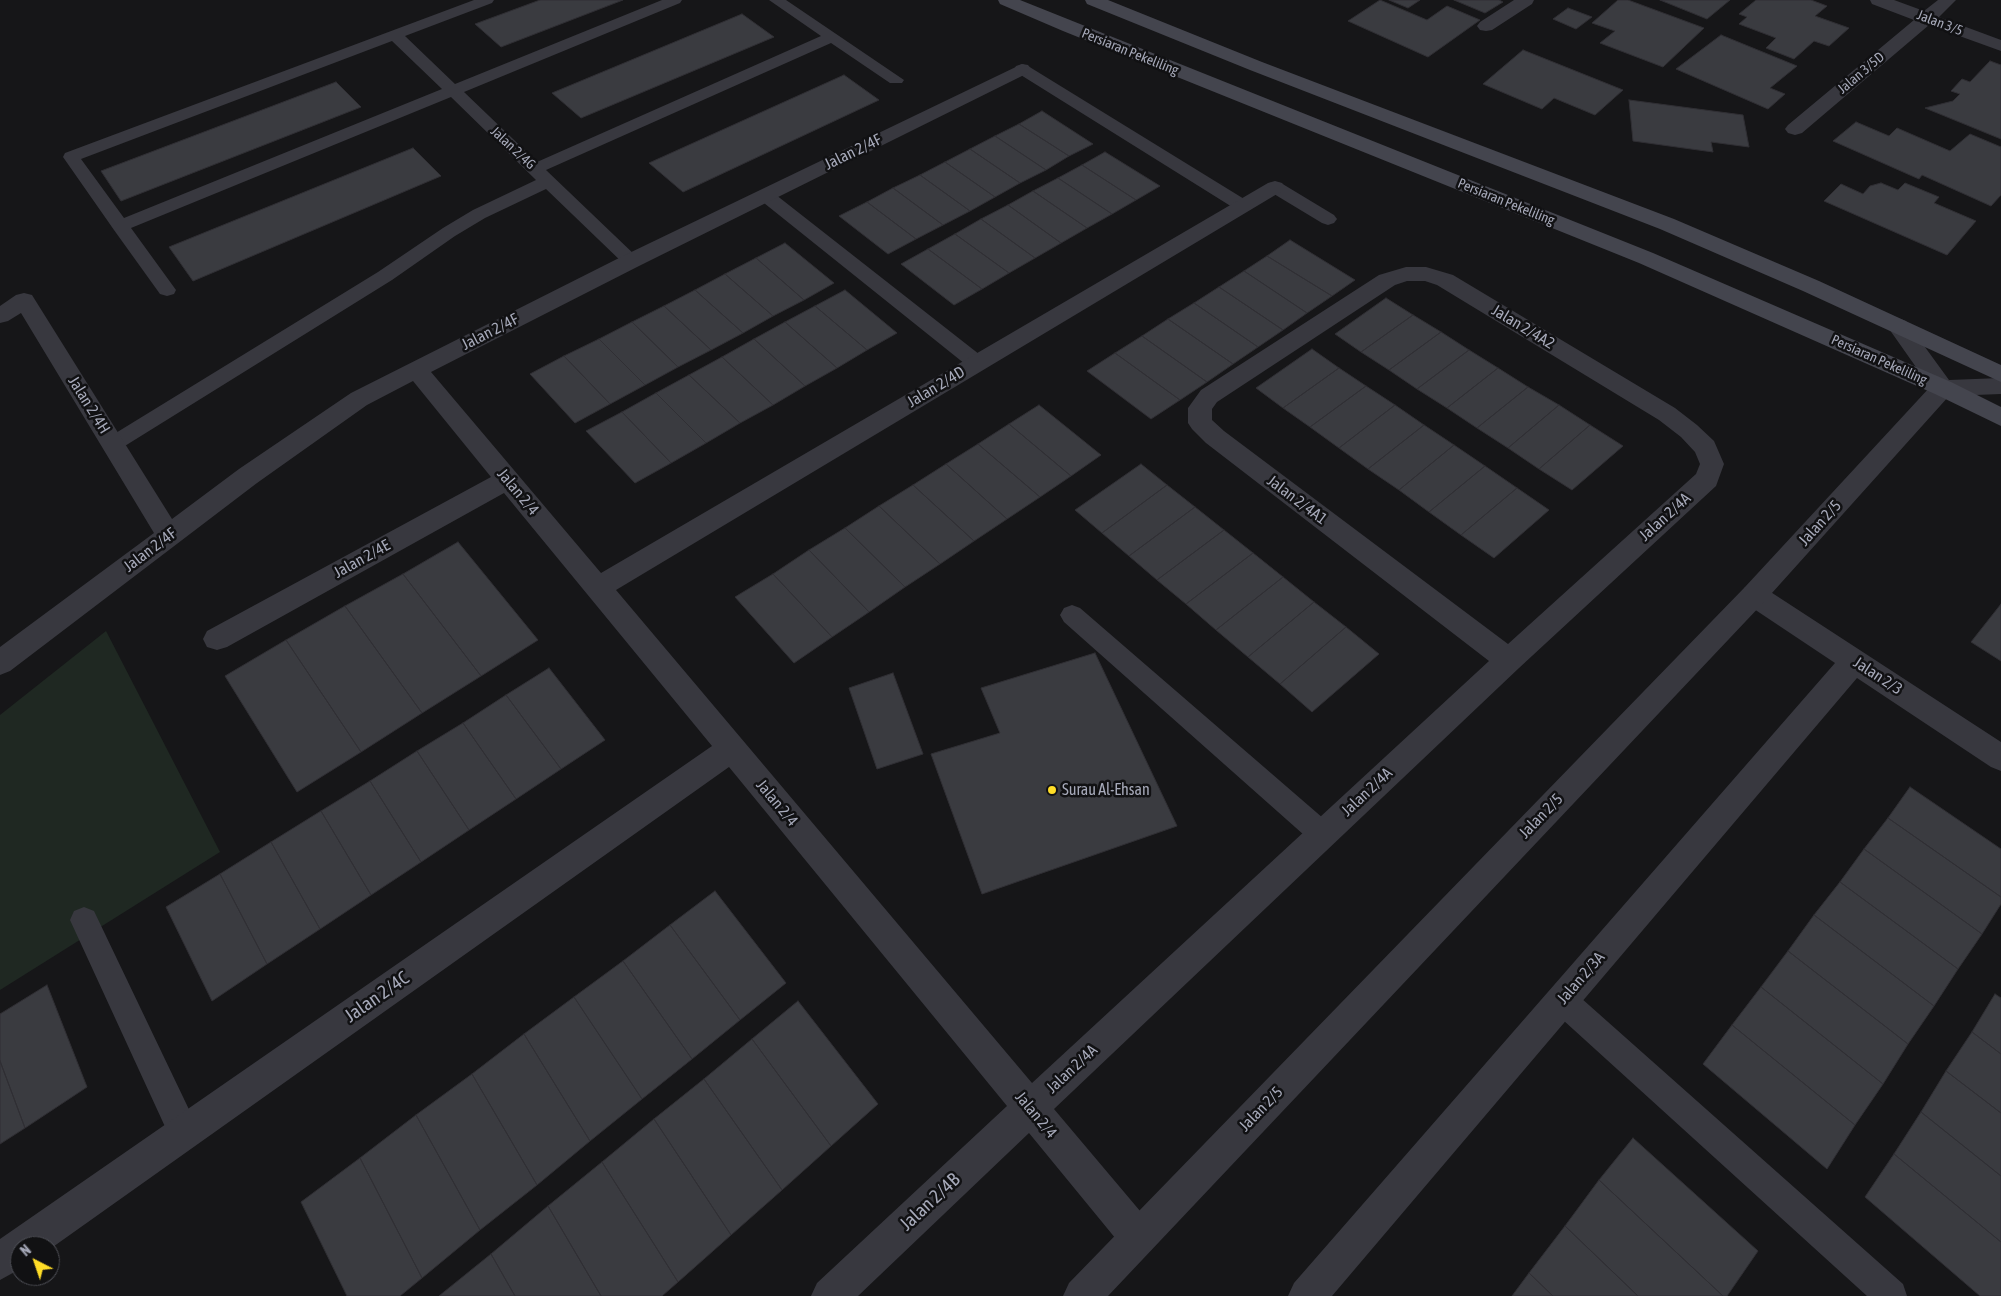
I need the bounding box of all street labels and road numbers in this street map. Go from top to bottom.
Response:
street label: Jalan 3/5 [1915,7,1965,39]
street label: Persiaran Pekeliling [1079,25,1181,79]
street label: Jalan 3/5D [1834,49,1888,97]
street label: Jalan 2/4G [487,123,539,173]
street label: Jalan 2/4F [821,130,885,174]
street label: Persiaran Pekeliling [1455,175,1557,229]
street label: Jalan 2/4A2 [1488,301,1558,353]
street label: Jalan 2/4F [458,310,522,354]
street label: Persiaran Pekeliling [1829,331,1929,389]
street label: Jalan 2/4D [904,362,968,412]
street label: Jalan 2/4H [64,373,114,437]
street label: Jalan 2/4 [493,465,543,519]
street label: Jalan 2/4A1 [1263,471,1331,529]
street label: Jalan 2/4A [1635,489,1695,545]
street label: Jalan 2/5 [1795,496,1845,550]
street label: Jalan 2/4F [120,524,180,576]
street label: Jalan 2/4E [330,536,394,582]
street label: Jalan 2/3 [1850,653,1906,699]
street label: Jalan 2/4A [1338,764,1396,820]
street label: Jalan 2/4 [752,776,802,830]
street label: Jalan 2/5 [1515,790,1567,842]
street label: Jalan 2/3A [1553,948,1609,1008]
street label: Jalan 2/4C [340,967,414,1027]
street label: Jalan 2/4A [1043,1041,1101,1097]
street label: Jalan 2/5 [1235,1083,1287,1135]
street label: Jalan 2/4 [1011,1088,1061,1142]
street label: Jalan 2/4B [895,1168,965,1236]

